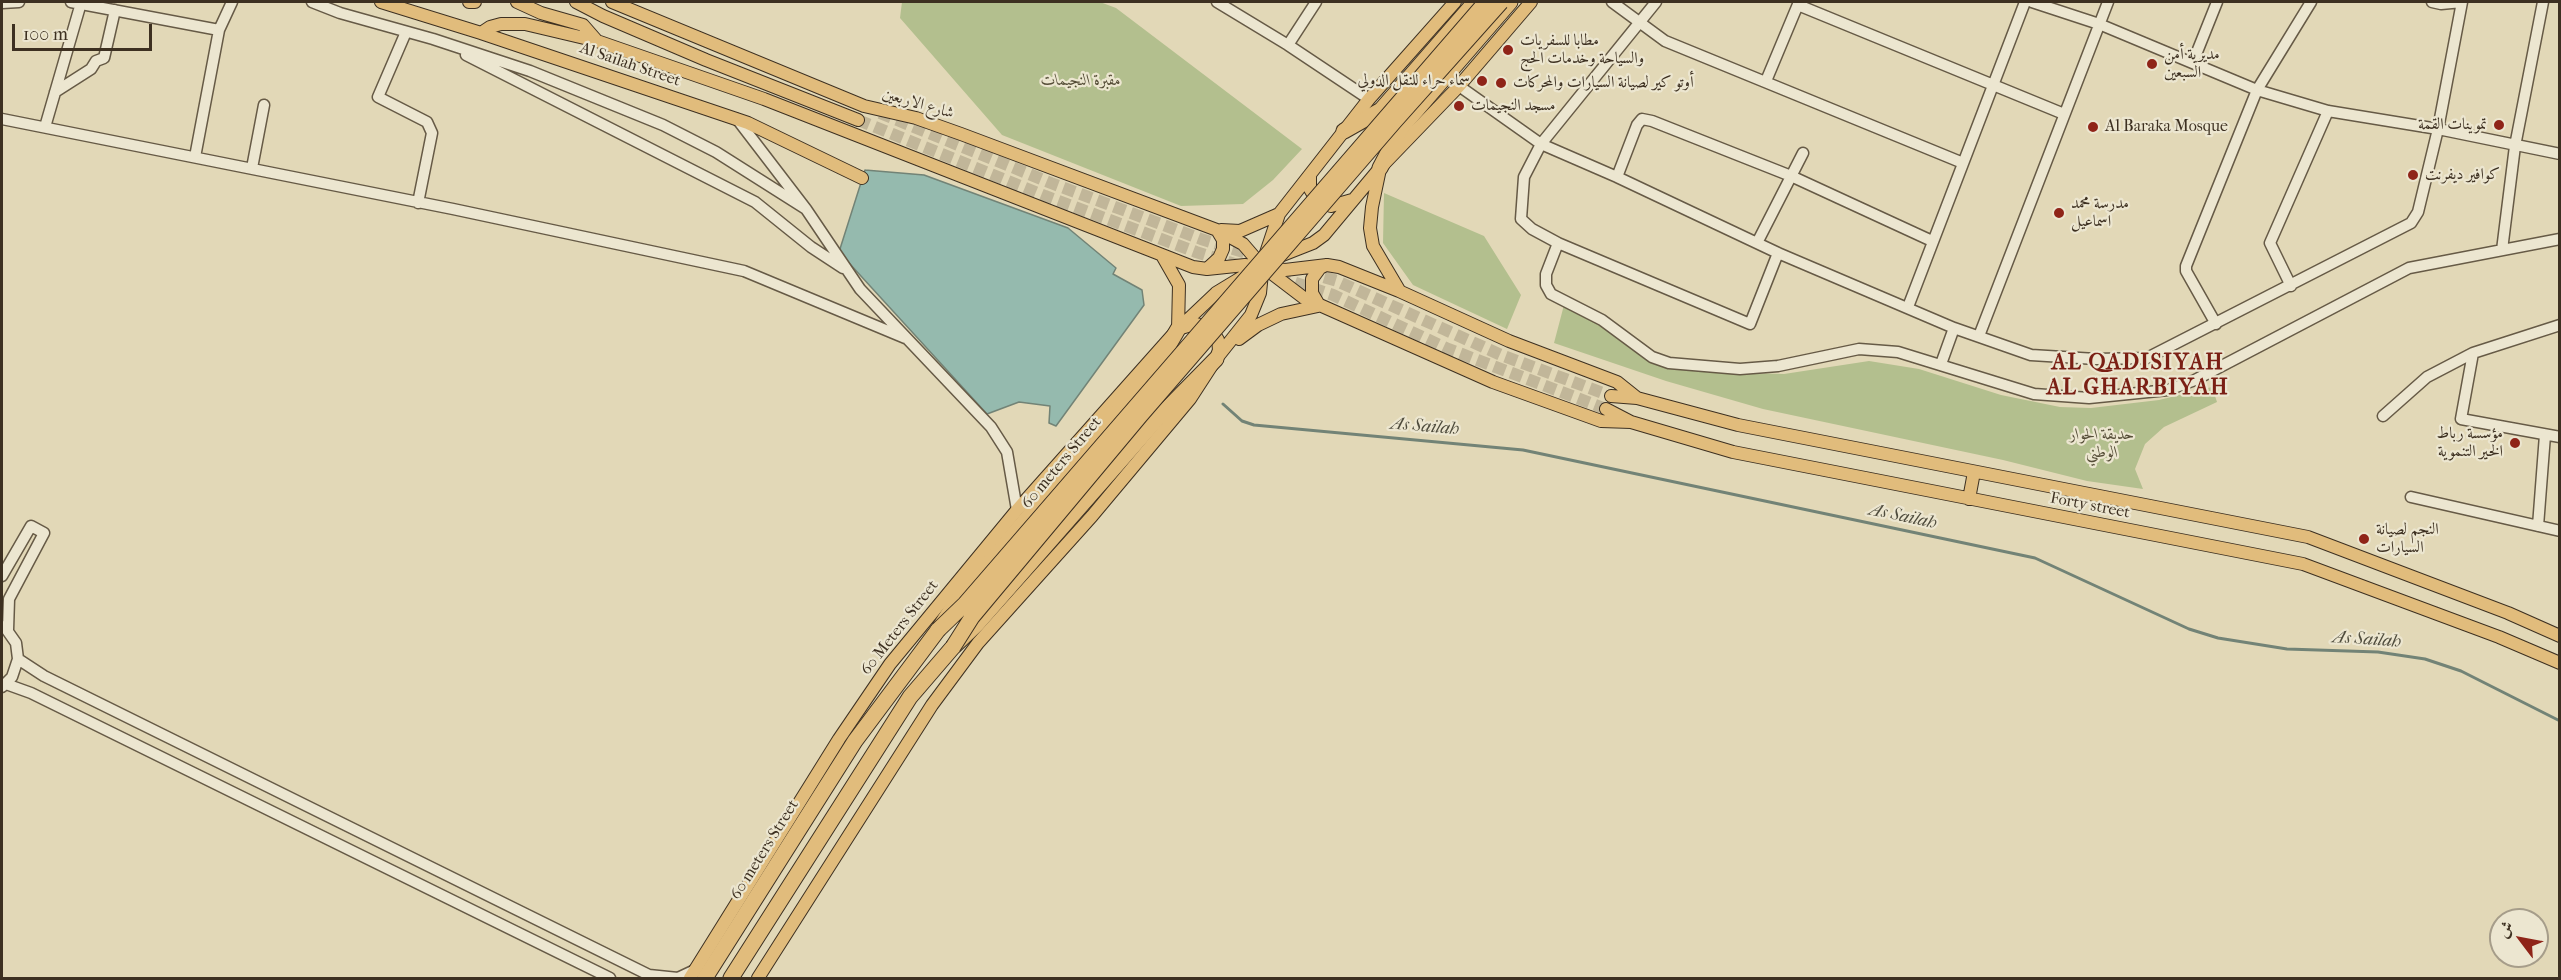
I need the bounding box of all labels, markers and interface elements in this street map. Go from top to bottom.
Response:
scale bar [15,12,154,50]
text: 100 m [23,24,68,45]
place label: مطابا للسفريات والسياحة وخدمات الحج [1520,31,1644,69]
street label: Al Sailah Street [577,39,683,91]
marker: مطابا للسفريات والسياحة وخدمات الحج [1501,43,1515,57]
place label: مديرية أمن السبعين [2164,45,2220,83]
marker: مديرية أمن السبعين [2145,57,2159,71]
park label: مقبرة النجيمات [1041,71,1121,91]
place label: سماء حراء للنقل الدولي [1357,71,1470,91]
place label: أوتو كير لصيانة السيارات والمحركات [1513,73,1694,93]
marker: سماء حراء للنقل الدولي [1475,74,1489,88]
marker: أوتو كير لصيانة السيارات والمحركات [1494,76,1508,90]
street label: شارع الاربعين [880,85,956,123]
place label: مسجد النجيمات [1471,96,1556,116]
marker: مسجد النجيمات [1452,99,1466,113]
place label: تموينات القمة [2418,115,2487,135]
place label: Al Baraka Mosque [2105,117,2228,137]
marker: تموينات القمة [2492,118,2506,132]
marker: Al Baraka Mosque [2086,120,2100,134]
place label: كوافير ديفرنت [2425,165,2500,185]
marker: كوافير ديفرنت [2406,168,2420,182]
place label: مدرسة محمد اسماعيل [2071,194,2129,232]
marker: مدرسة محمد اسماعيل [2052,206,2066,220]
district label: AL QADISIYAH AL GHARBIYAH [2047,351,2229,402]
street label: 60 meters Street [1018,413,1106,513]
water label: As Sailah [1390,413,1460,441]
place label: مؤسسة رباط الخير التنموية [2436,424,2503,462]
park label: حديقة الحوار الوطني [2070,425,2134,463]
marker: مؤسسة رباط الخير التنموية [2508,436,2522,450]
street label: Forty street [2048,489,2132,523]
water label: As Sailah [1867,499,1939,535]
place label: النجم لصيانة السيارات [2376,520,2439,558]
marker: النجم لصيانة السيارات [2357,532,2371,546]
street label: 60 Meters Street [857,577,943,679]
water label: As Sailah [2332,627,2402,653]
street label: 60 meters Street [727,797,803,903]
north arrow [2489,908,2549,968]
text: ش [2493,917,2517,941]

